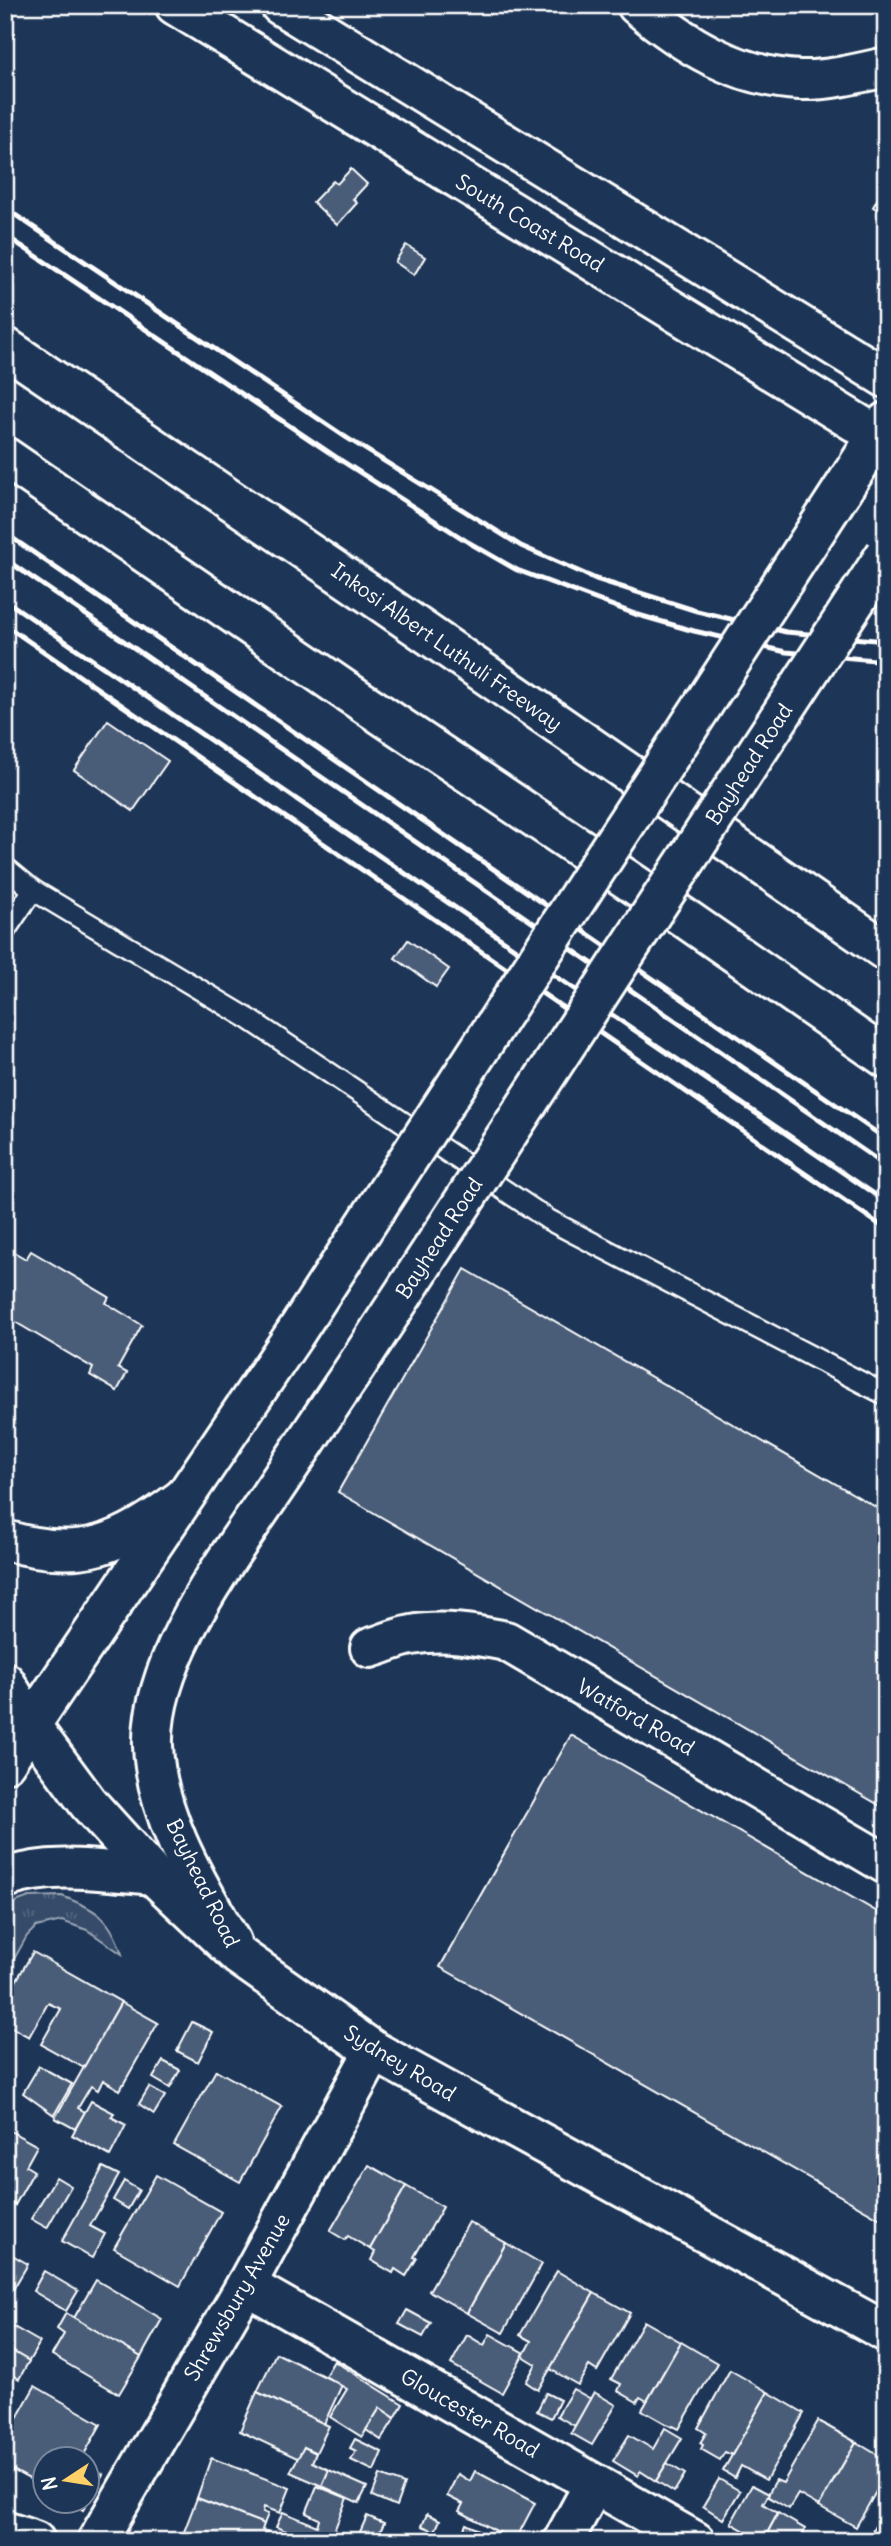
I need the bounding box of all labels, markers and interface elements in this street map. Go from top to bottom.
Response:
street label: South Coast Road [451,168,609,278]
street label: Inkosi Albert Luthuli Freeway [326,557,568,737]
street label: Bayhead Road [700,698,798,830]
street label: Bayhead Road [390,1172,488,1304]
street label: Watford Road [573,1673,699,1761]
street label: Bayhead Road [160,1814,246,1952]
street label: Sydney Road [339,2019,461,2107]
street label: Shrewsbury Avenue [178,2208,296,2386]
street label: Gloucester Road [396,2362,544,2464]
north arrow [32,2444,102,2514]
text: N [36,2475,62,2492]

